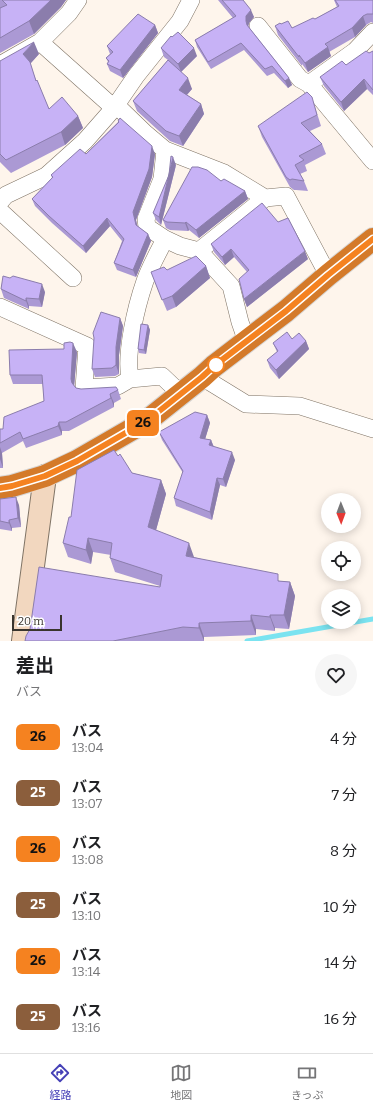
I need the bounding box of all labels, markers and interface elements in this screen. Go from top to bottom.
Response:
unlabelled marker [207,356,225,374]
line badge: 26 [125,410,161,436]
text: 26 [135,414,151,431]
north arrow [321,493,361,533]
map controls [321,493,361,629]
button: locate [321,541,361,581]
button: layers [321,589,361,629]
scale bar [12,613,62,632]
text: 20 m [18,615,44,628]
text: 差出 [16,654,54,677]
button: heart [315,654,357,696]
text: バス [16,684,42,699]
text: バス [72,722,102,740]
text: 26 [30,728,46,745]
text: 4 分 [330,730,357,748]
text: 13:04 [72,740,103,755]
text: バス [72,778,102,796]
text: 25 [30,784,46,801]
text: 7 分 [331,786,357,804]
text: 13:07 [72,796,102,811]
text: バス [72,834,102,852]
text: 26 [30,840,46,857]
text: 8 分 [330,842,357,860]
text: 13:08 [72,852,104,867]
text: バス [72,890,102,908]
text: 25 [30,896,46,913]
text: 10 分 [323,898,357,916]
text: 13:10 [72,908,101,923]
text: バス [72,946,102,964]
text: 26 [30,952,46,969]
text: 14 分 [324,954,357,972]
text: 13:14 [72,964,100,979]
text: バス [72,1002,102,1020]
text: 25 [30,1008,46,1025]
text: 16 分 [324,1010,357,1028]
text: 13:16 [72,1020,100,1035]
tab: 経路 [49,1062,71,1102]
tab: 地図 [170,1062,192,1102]
tab: きっぷ [291,1062,324,1102]

